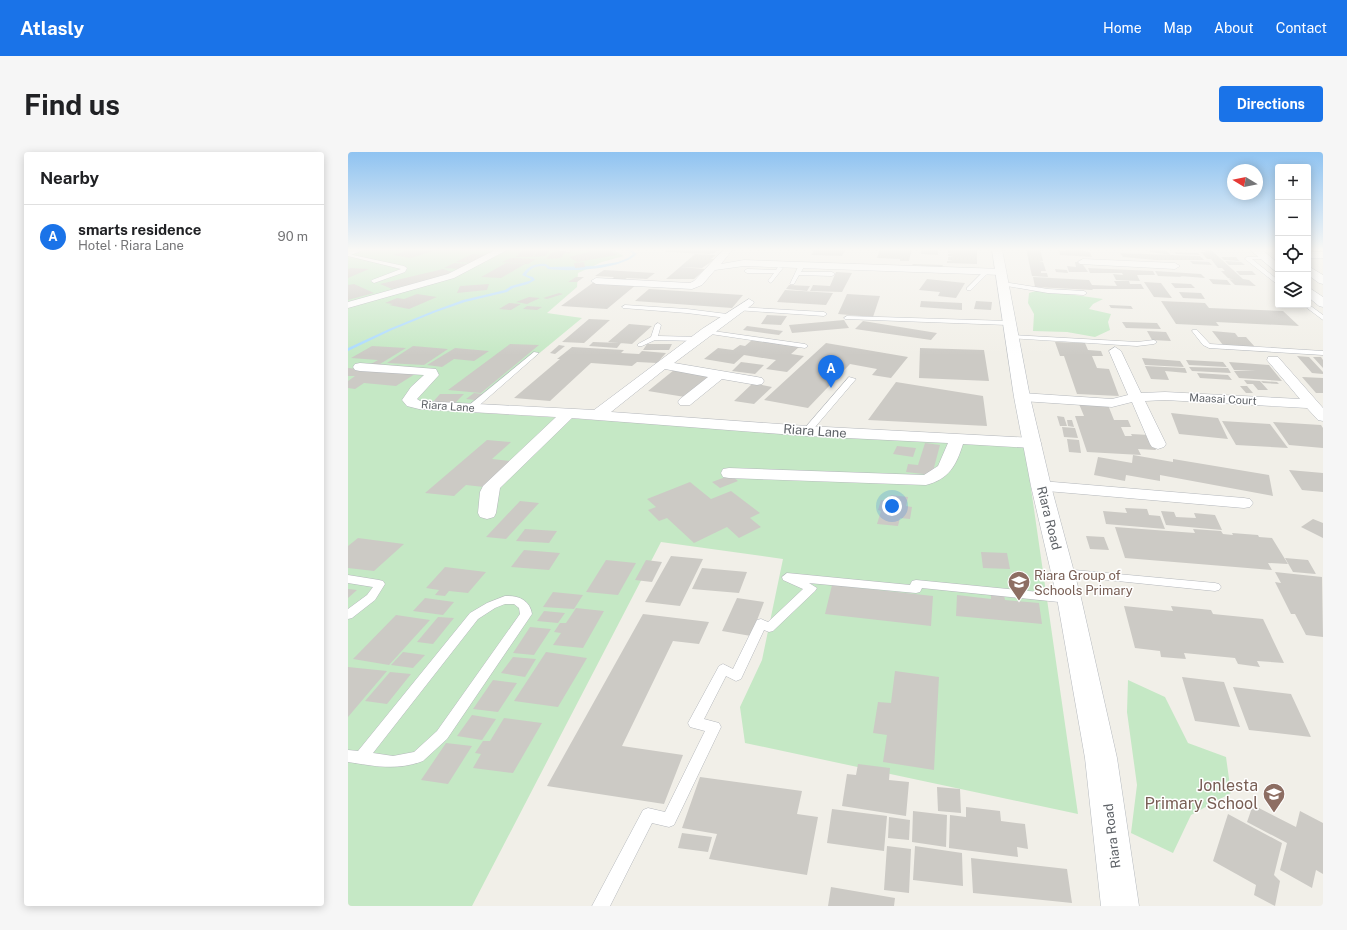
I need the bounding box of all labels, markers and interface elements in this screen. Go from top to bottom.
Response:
text: Atlasly [20,17,84,39]
text: Home [1103,20,1142,36]
text: Map [1164,20,1192,36]
text: About [1214,20,1254,36]
text: Contact [1276,20,1327,36]
button: Directions [1219,86,1323,122]
text: Find us [24,88,120,121]
north arrow [1227,164,1263,200]
map controls [1275,164,1311,308]
button: + [1275,164,1311,200]
text: Nearby [40,168,99,188]
button: − [1275,200,1311,236]
text: smarts residence [78,221,201,238]
text: A [48,229,58,244]
text: 90 m [278,229,308,244]
button: locate [1275,236,1311,272]
text: Hotel · Riara Lane [78,238,184,253]
button: layers [1275,272,1311,308]
pin: A [818,355,844,388]
street label: Maasai Court [1189,391,1257,407]
street label: Riara Lane [421,398,475,414]
street label: Riara Lane [783,421,847,441]
street label: Riara Road [1034,485,1064,551]
your location [882,496,902,516]
place label: Riara Group of Schools Primary [1034,568,1133,598]
school or university icon: Riara Group of Schools Primary [1006,569,1032,602]
place label: Jonlesta Primary School [1144,776,1258,813]
school or university icon: Jonlesta Primary School [1261,781,1287,814]
street label: Riara Road [1101,803,1123,869]

